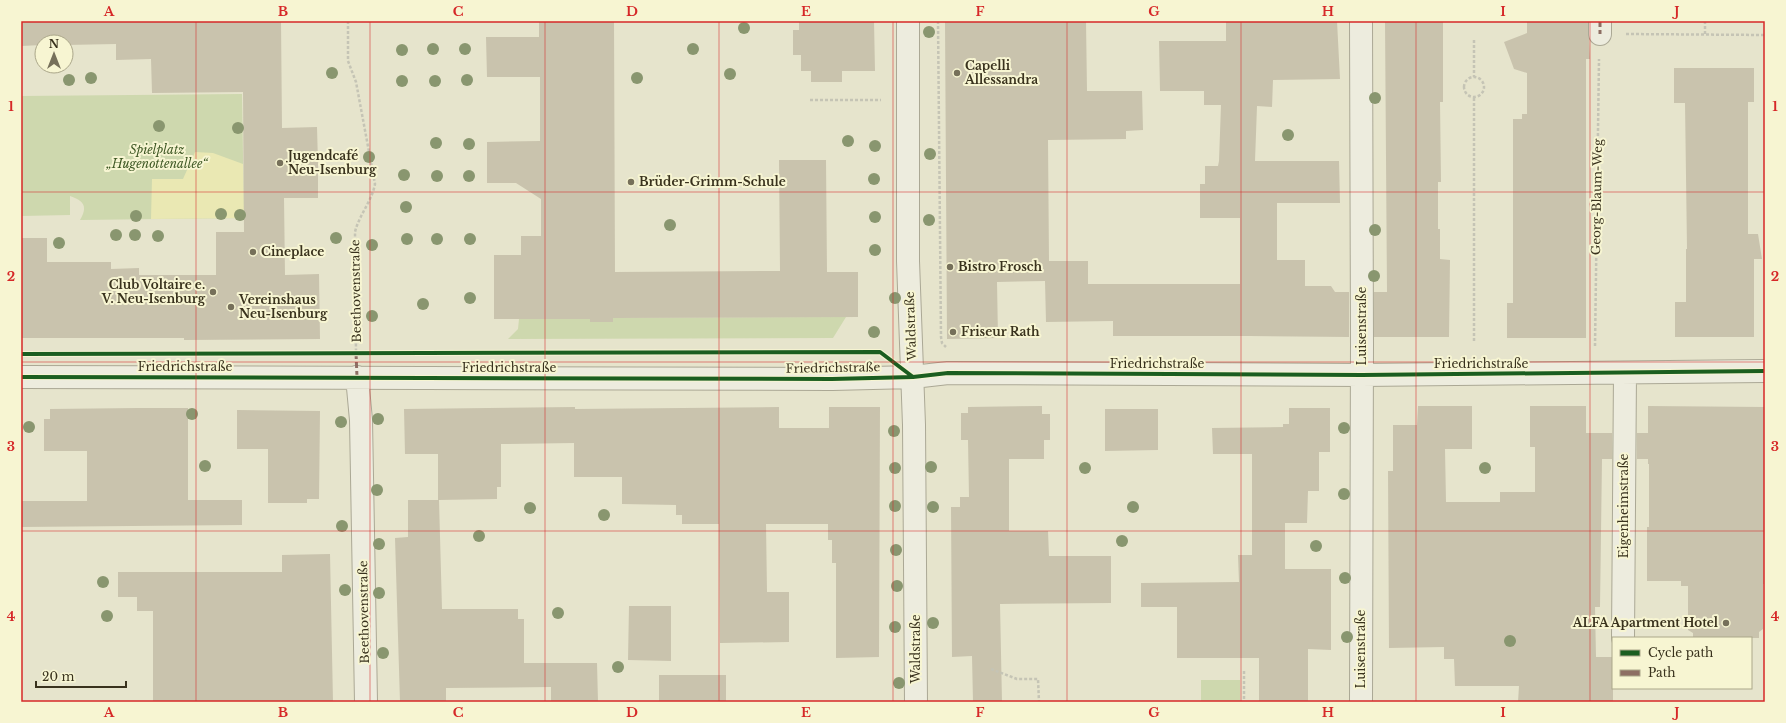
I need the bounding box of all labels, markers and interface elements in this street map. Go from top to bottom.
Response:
text: A [103,3,115,20]
text: B [278,3,288,20]
text: C [453,3,464,20]
text: D [626,3,638,20]
text: E [801,3,811,20]
text: F [976,3,985,20]
text: G [1148,3,1160,20]
text: H [1322,3,1334,20]
text: I [1500,3,1506,20]
text: J [1671,3,1680,20]
north arrow [34,34,74,74]
text: N [49,37,60,51]
place label: Capelli Allessandra [964,58,1038,87]
marker: Capelli Allessandra [952,68,962,78]
text: 1 [8,98,14,115]
text: 1 [1772,98,1778,115]
street label: Georg-Blaum-Weg [1588,138,1605,255]
park label: Spielplatz „Hugenottenallee“ [105,142,209,171]
place label: Jugendcafé Neu-Isenburg [285,148,377,177]
marker: Jugendcafé Neu-Isenburg [275,158,285,168]
place label: Brüder-Grimm-Schule [639,174,786,189]
marker: Brüder-Grimm-Schule [626,177,636,187]
street label: Beethovenstraße [347,239,364,343]
place label: Cineplace [261,244,324,259]
marker: Cineplace [248,247,258,257]
place label: Bistro Frosch [958,259,1043,274]
marker: Bistro Frosch [945,262,955,272]
text: 2 [7,268,15,285]
text: 2 [1771,268,1779,285]
place label: Club Voltaire e. V. Neu-Isenburg [101,277,206,306]
street label: Luisenstraße [1354,286,1369,365]
marker: Club Voltaire e. V. Neu-Isenburg [208,287,218,297]
street label: Waldstraße [902,291,919,362]
place label: Vereinshaus Neu-Isenburg [238,292,328,321]
marker: Vereinshaus Neu-Isenburg [226,302,236,312]
place label: Friseur Rath [961,324,1040,339]
marker: Friseur Rath [948,327,958,337]
street label: Friedrichstraße [1110,356,1204,371]
street label: Friedrichstraße [1434,356,1528,371]
street label: Friedrichstraße [138,359,232,374]
street label: Friedrichstraße [786,359,881,376]
street label: Friedrichstraße [462,360,556,375]
text: 3 [7,438,15,455]
text: 3 [1771,438,1779,455]
street label: Eigenheimstraße [1616,454,1631,558]
street label: Beethovenstraße [355,560,372,664]
text: 4 [7,608,16,625]
text: 4 [1771,608,1780,625]
street label: Luisenstraße [1353,609,1368,688]
street label: Waldstraße [908,614,923,685]
place label: ALFA Apartment Hotel [1572,615,1719,630]
marker: ALFA Apartment Hotel [1721,618,1731,628]
legend [1612,637,1752,689]
text: Cycle path [1648,645,1713,660]
scale bar [36,663,126,689]
text: Path [1648,665,1676,680]
text: 20 m [42,669,74,684]
text: A [103,704,115,721]
text: B [278,704,288,721]
text: C [453,704,464,721]
text: D [626,704,638,721]
text: E [801,704,811,721]
text: F [976,704,985,721]
text: G [1148,704,1160,721]
text: H [1322,704,1334,721]
text: I [1500,704,1506,721]
text: J [1671,704,1680,721]

